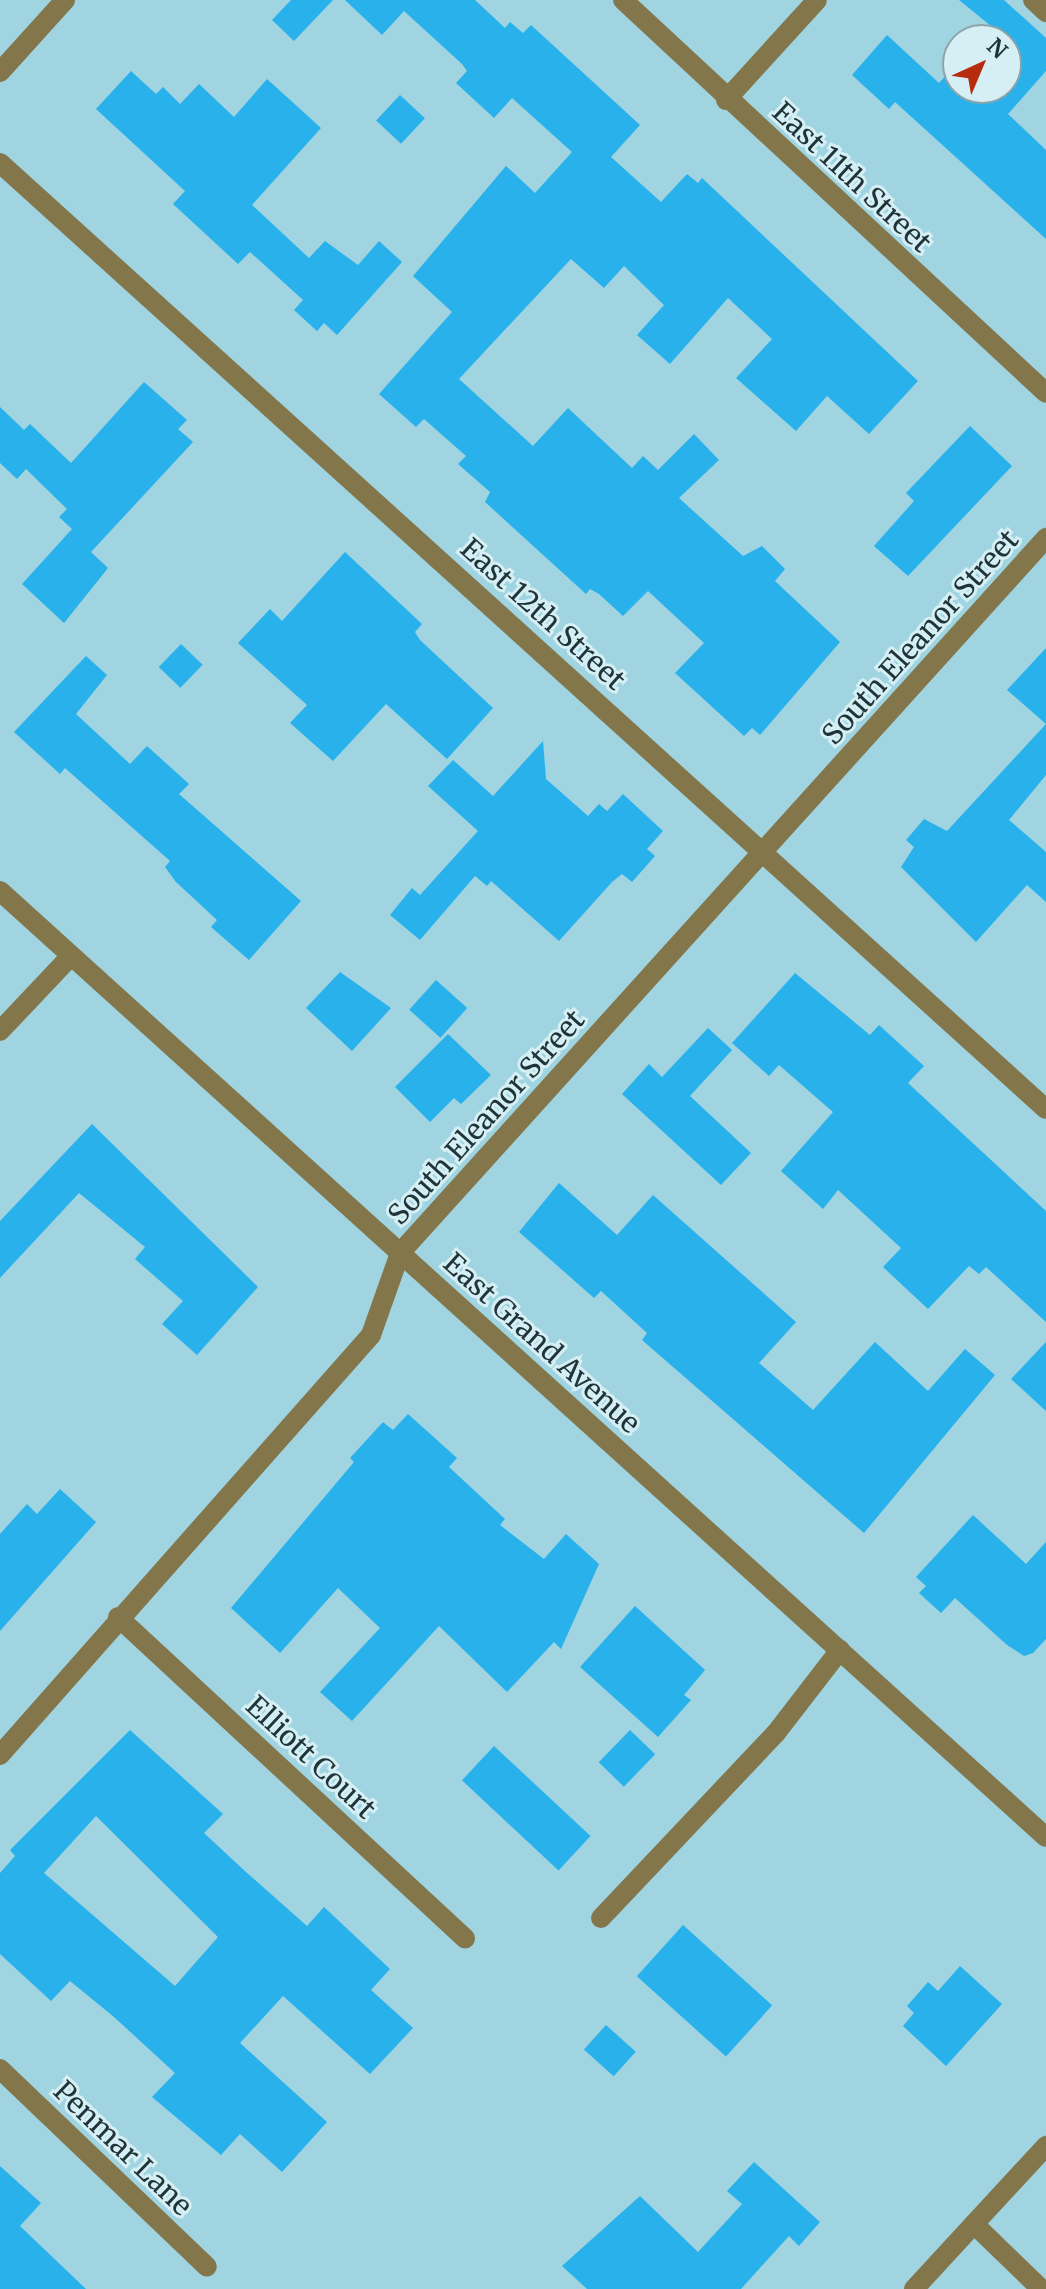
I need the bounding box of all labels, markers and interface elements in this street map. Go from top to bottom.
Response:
north arrow [942,24,1022,104]
text: N [981,32,1013,64]
street label: East 11th Street [766,95,938,259]
street label: South Eleanor Street [815,523,1025,751]
street label: East 12th Street [454,531,632,697]
street label: South Eleanor Street [381,1003,591,1231]
street label: East Grand Avenue [437,1246,647,1440]
street label: Elliott Court [239,1689,383,1825]
street label: Penmar Lane [47,2074,199,2222]

